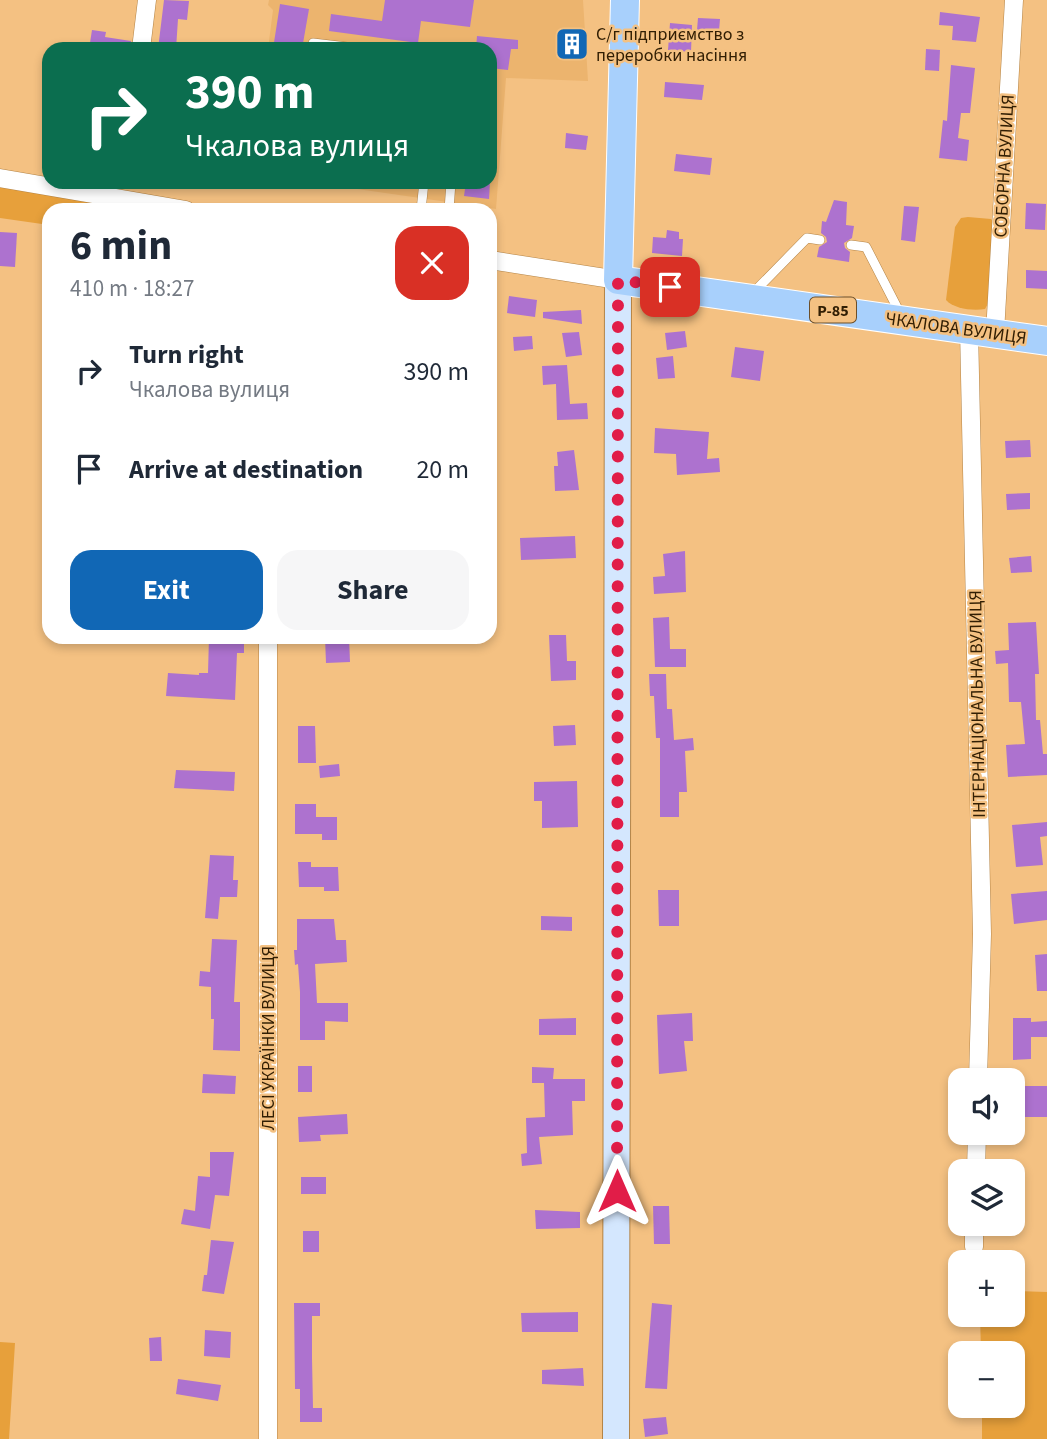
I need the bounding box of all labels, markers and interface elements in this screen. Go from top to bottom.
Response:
place label: С/г підприємство з переробки насіння [596,22,747,68]
building icon: С/г підприємство з переробки насіння [553,25,591,63]
text: 390 m [185,58,314,128]
icon: right [70,70,161,161]
street label: СОБОРНА ВУЛИЦЯ [988,94,1021,238]
text: Чкалова вулиця [185,123,409,169]
text: 6 min [70,216,172,276]
button: close [395,226,469,300]
pin [640,257,700,317]
icon: arrive [651,268,689,306]
text: 410 m · 18:27 [70,272,194,305]
road number: Р-85 [810,298,856,322]
street label: ЧКАЛОВА ВУЛИЦЯ [884,306,1028,351]
text: Turn right [129,336,244,373]
icon: right [70,352,108,390]
text: 390 m [403,353,469,390]
text: Чкалова вулиця [129,373,290,406]
icon: arrive [70,450,108,488]
text: Arrive at destination [129,451,363,488]
text: 20 m [416,451,469,488]
button: Exit [70,550,263,630]
button: Share [277,550,469,630]
street label: ІНТЕРНАЦІОНАЛЬНА ВУЛИЦЯ [963,590,992,818]
street label: ЛЕСІ УКРАЇНКИ ВУЛИЦЯ [256,946,281,1130]
map controls [948,1068,1025,1418]
button: sound [948,1068,1025,1145]
position arrow [580,1154,654,1228]
button: layers [948,1159,1025,1236]
button: + [948,1250,1025,1327]
button: − [948,1341,1025,1418]

